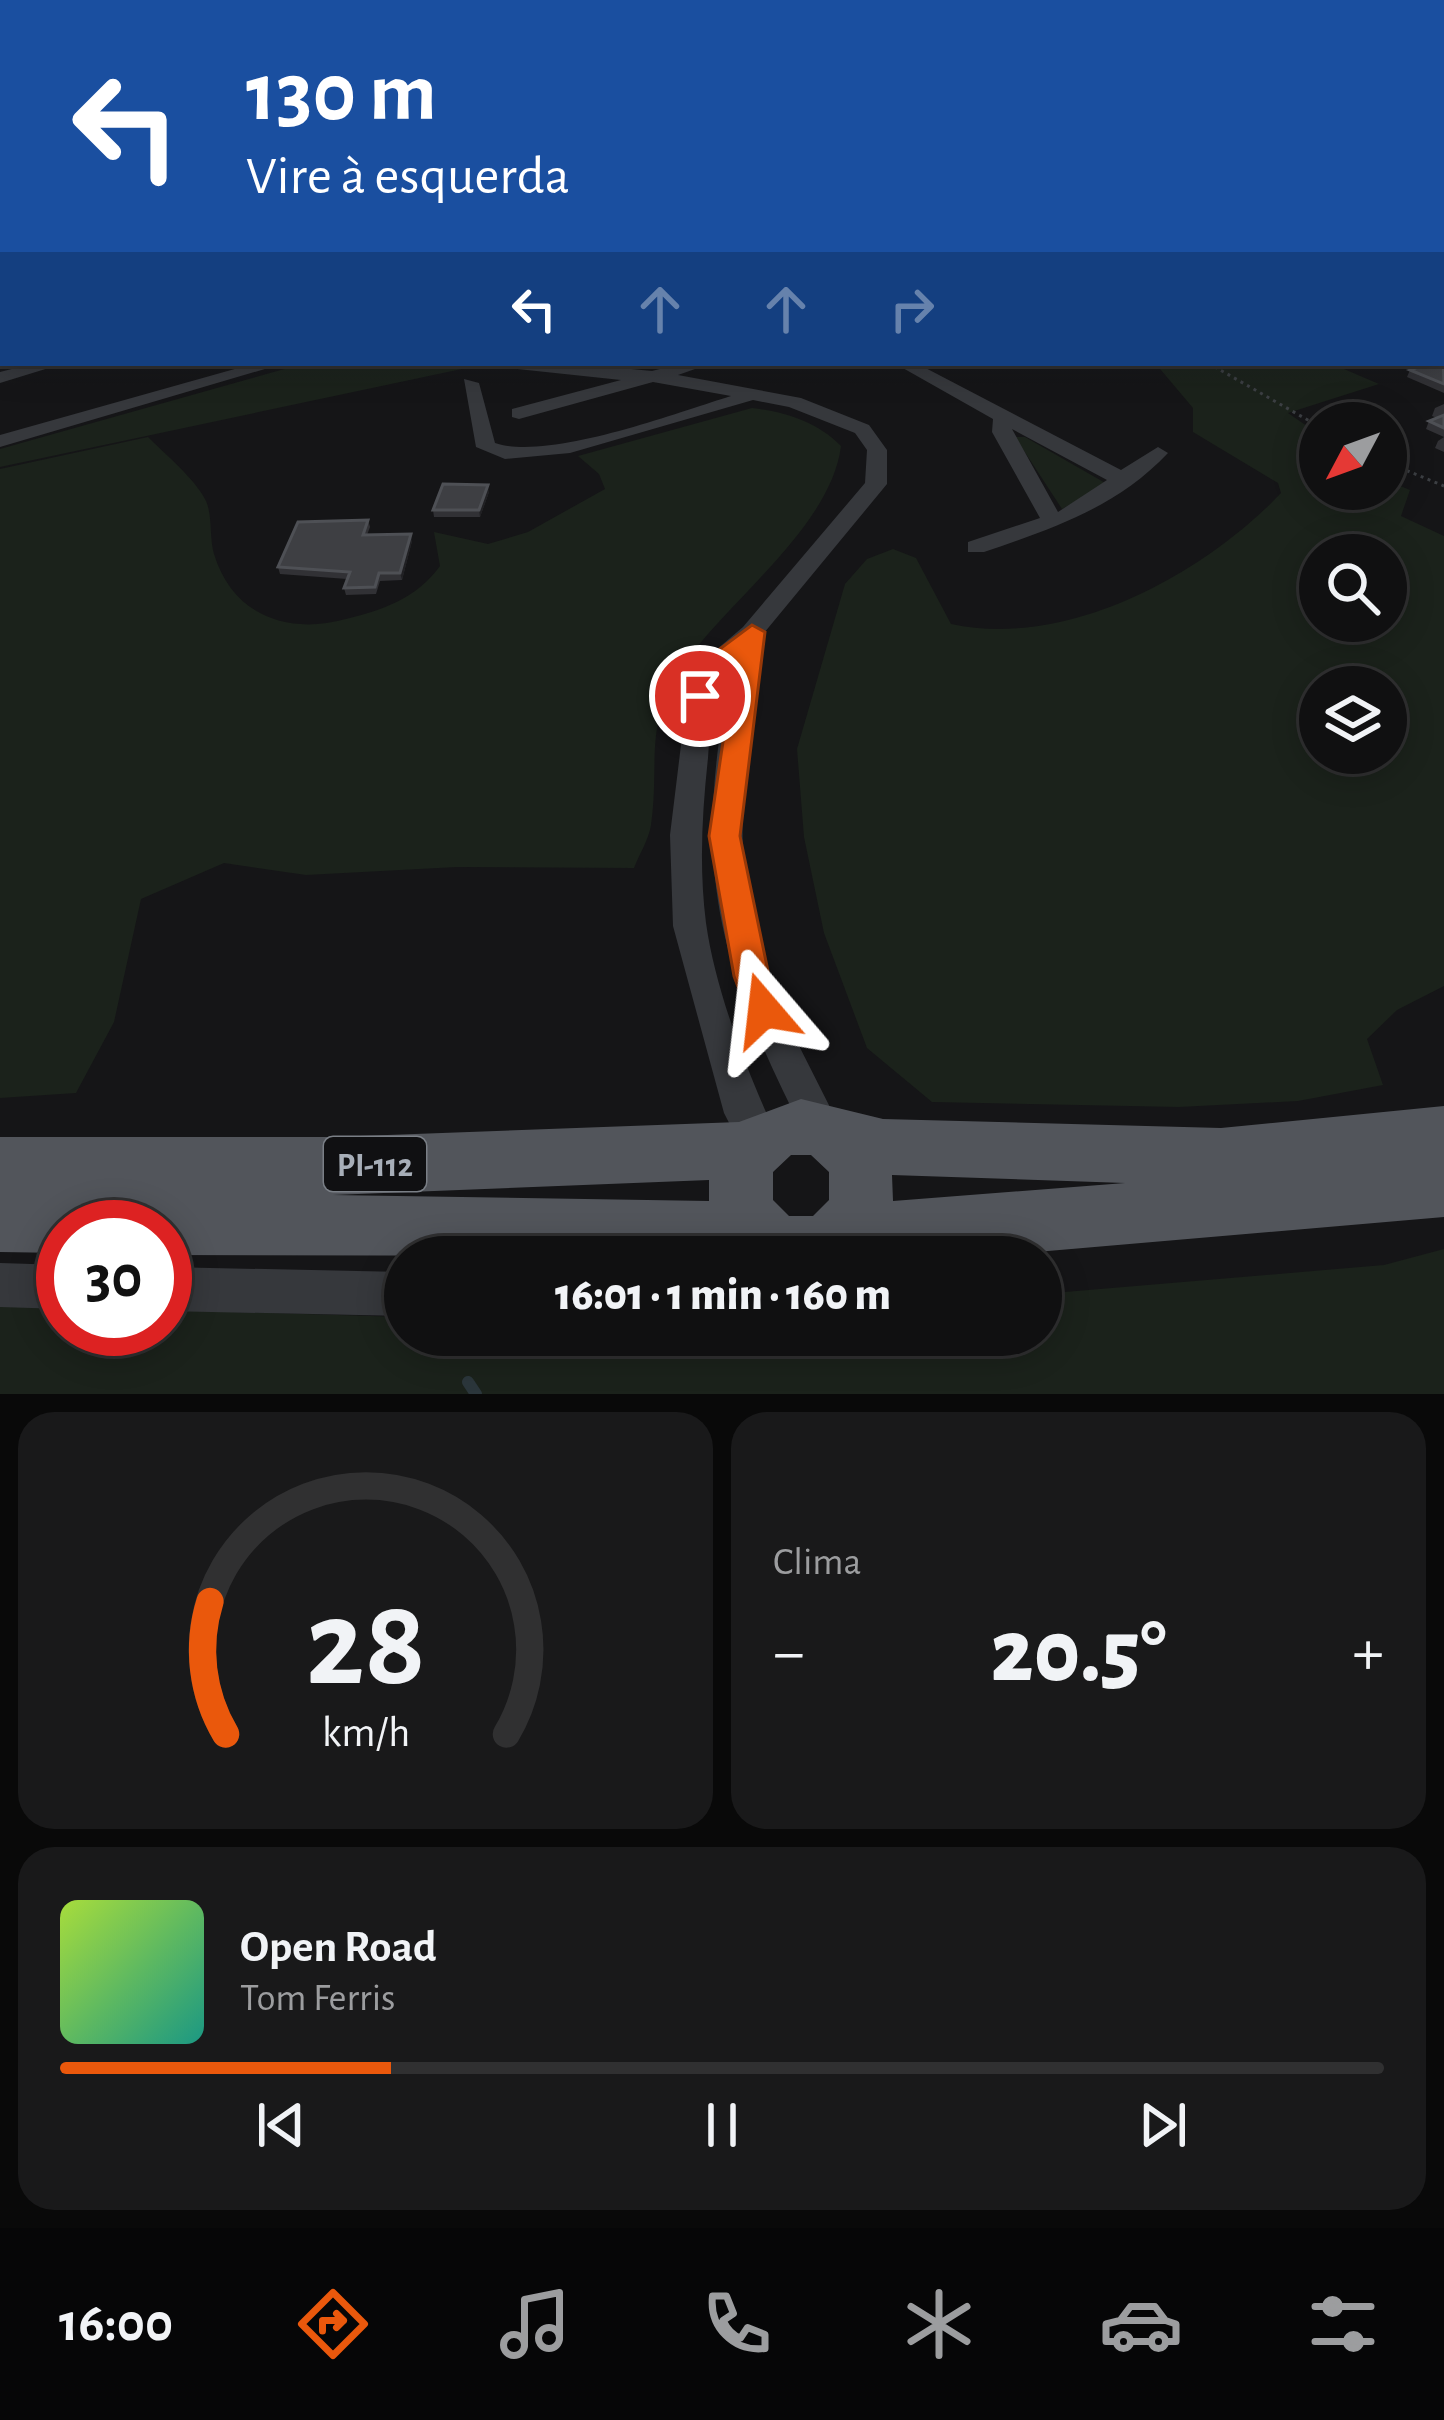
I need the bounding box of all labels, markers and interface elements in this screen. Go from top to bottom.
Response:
icon: left [48,48,204,204]
text: 130 m [246,52,437,136]
text: Vire à esquerda [246,150,570,204]
icon: left [501,276,567,342]
icon: ahead [627,276,693,342]
icon: ahead [753,276,819,342]
icon: right [879,276,945,342]
north arrow [1299,402,1407,510]
map controls [1299,402,1407,774]
button: search [1299,534,1407,642]
pin [649,645,751,747]
icon: arrive [667,663,733,729]
button: layers [1299,666,1407,774]
position arrow [701,947,827,1073]
road number: PI-112 [324,1137,426,1191]
speed limit sign: 30 [36,1200,192,1356]
text: 16:01 · 1 min · 160 m [555,1273,891,1318]
text: Clima [773,1543,862,1582]
text: 28 [305,1583,426,1708]
text: 20.5° [991,1608,1166,1698]
text: − [773,1620,805,1686]
text: + [1352,1620,1384,1686]
text: km/h [321,1711,410,1754]
text: Open Road [240,1925,437,1970]
text: Tom Ferris [240,1979,396,2018]
icon: previous [248,2092,314,2158]
icon: pause [689,2092,755,2158]
icon: next [1130,2092,1196,2158]
icon: directions [291,2282,375,2366]
icon: music [493,2282,577,2366]
icon: phone [695,2282,779,2366]
icon: climate [897,2282,981,2366]
icon: car [1099,2282,1183,2366]
icon: filters [1301,2282,1385,2366]
text: 16:00 [59,2297,173,2351]

